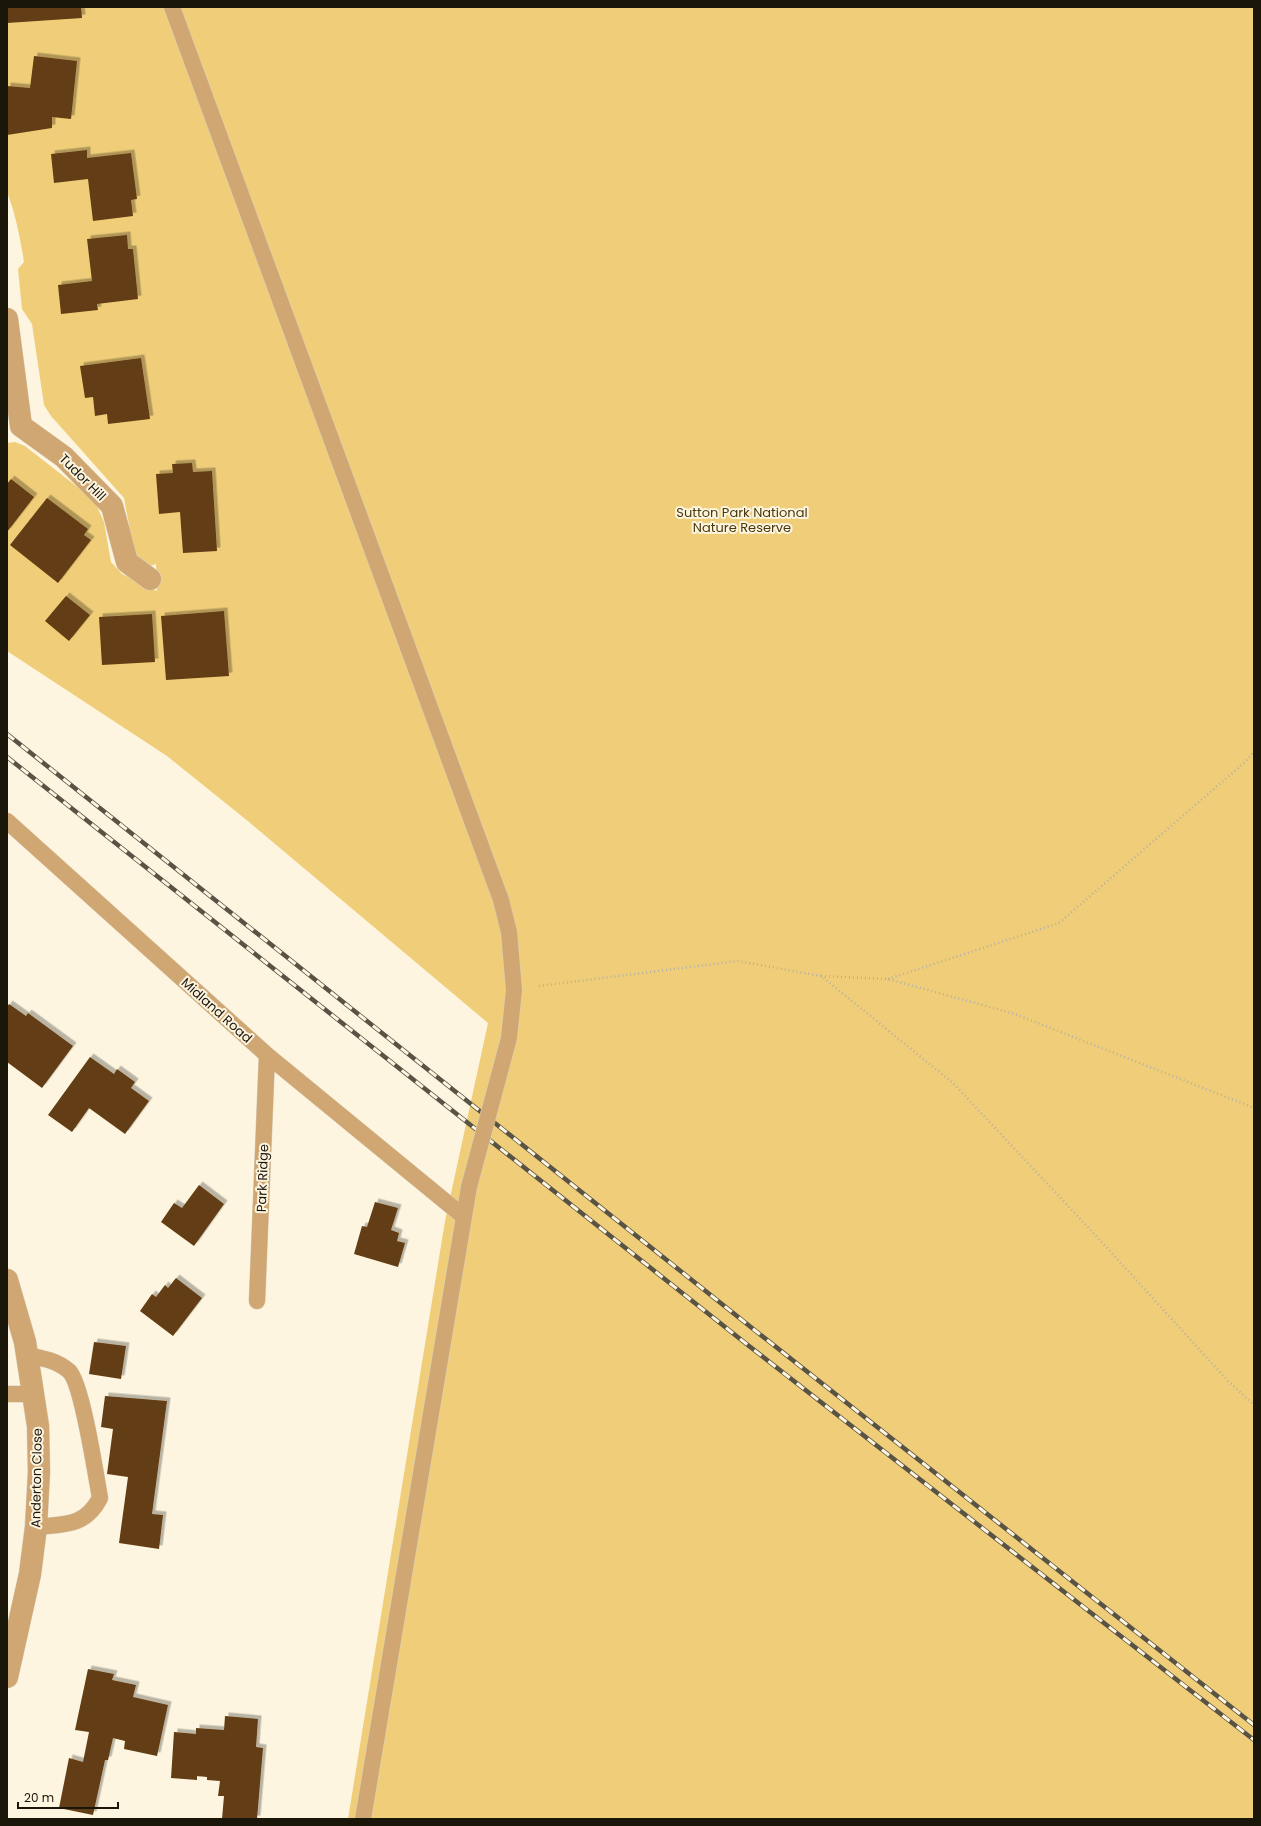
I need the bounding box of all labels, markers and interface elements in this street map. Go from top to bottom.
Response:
street label: Tudor Hill [55,450,110,505]
park label: Sutton Park National Nature Reserve [676,503,808,537]
street label: Midland Road [177,973,256,1047]
street label: Park Ridge [252,1144,273,1212]
street label: Anderton Close [26,1428,47,1528]
scale bar [18,1784,118,1810]
text: 20 m [24,1789,54,1806]

